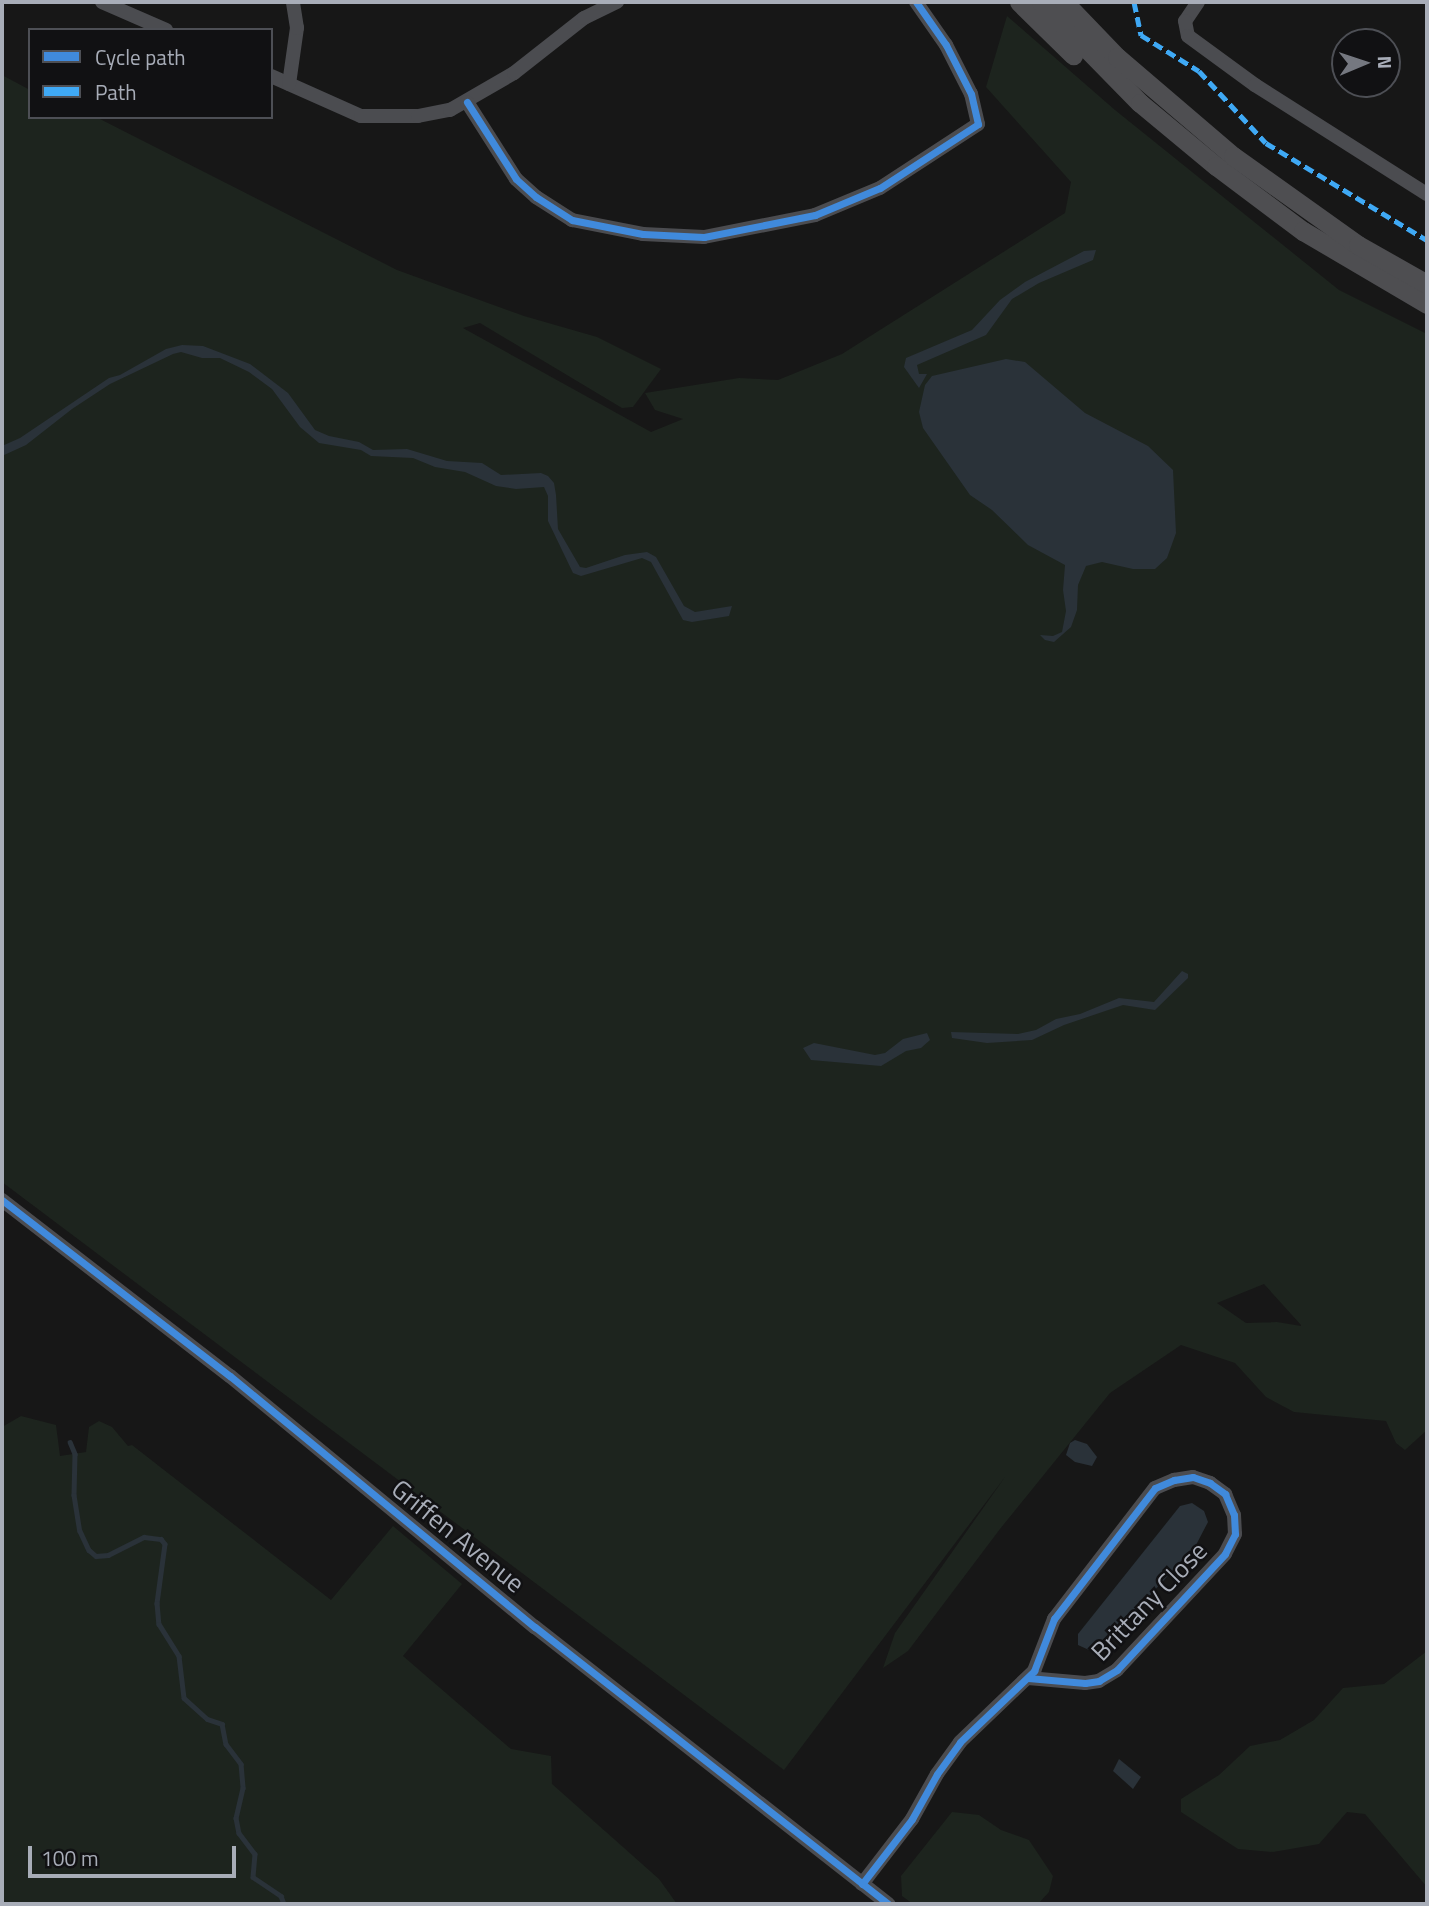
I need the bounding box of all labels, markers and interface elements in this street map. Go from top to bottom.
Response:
legend [28,28,273,119]
north arrow [1331,28,1401,98]
text: Cycle path [95,41,186,73]
text: N [1371,55,1400,69]
text: Path [95,76,137,108]
street label: Griffen Avenue [385,1473,531,1599]
street label: Brittany Close [1085,1535,1213,1667]
scale bar [32,1832,240,1876]
text: 100 m [41,1842,98,1874]

